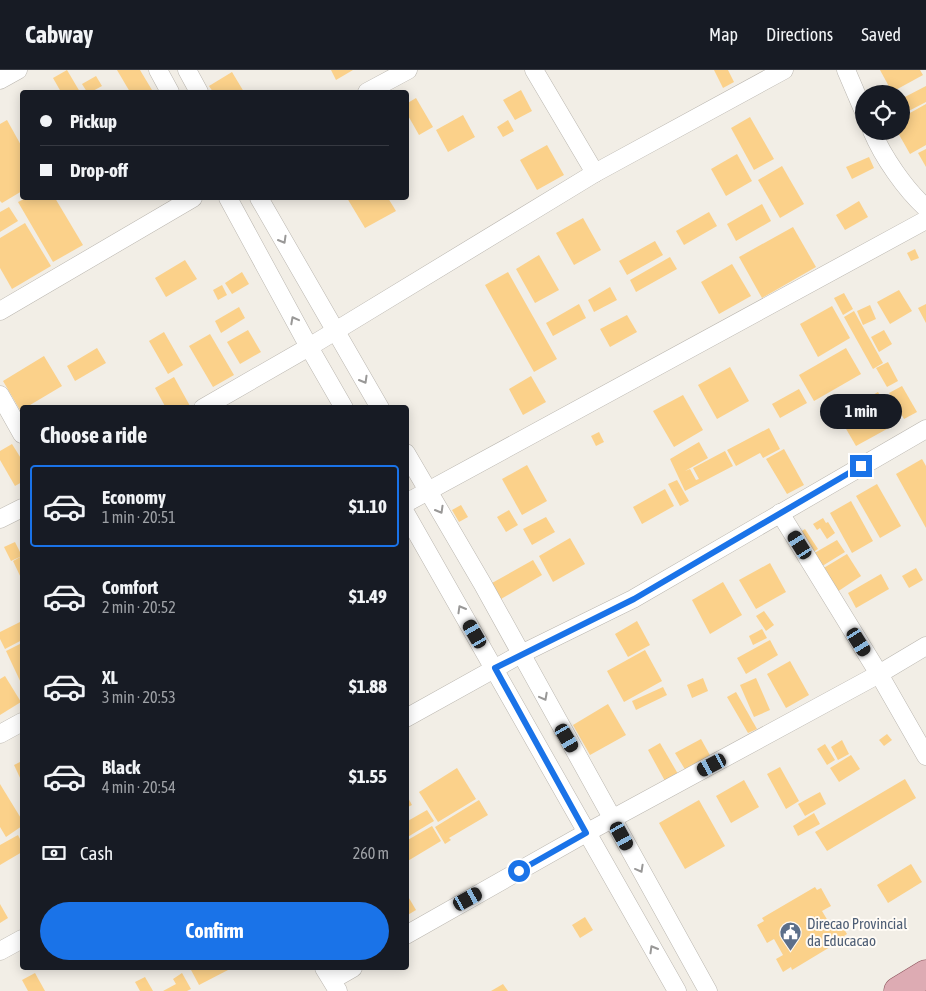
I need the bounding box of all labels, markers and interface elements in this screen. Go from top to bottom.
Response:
text: Cabway [25,21,93,48]
text: Map [709,24,738,45]
text: Directions [766,24,833,45]
text: Saved [861,24,901,45]
map controls [855,85,910,140]
button: locate [855,85,910,140]
text: Pickup [70,110,117,132]
text: Drop-off [70,159,128,181]
one-way arrow [276,234,286,243]
one-way arrow [290,316,300,325]
one-way arrow [358,375,368,384]
callout: 1 min [820,394,902,428]
text: 1 min [845,402,877,420]
text: Choose a ride [40,422,147,448]
route end [850,455,872,477]
icon: car [42,484,87,529]
text: Economy [102,486,166,508]
text: $1.10 [349,495,387,517]
one-way arrow [433,505,443,514]
text: 1 min · 20:51 [102,508,176,526]
car [785,528,814,562]
icon: car [42,574,87,619]
text: Comfort [102,576,158,598]
text: $1.49 [349,585,387,607]
text: 2 min · 20:52 [102,598,176,616]
one-way arrow [457,606,467,615]
car [461,617,488,651]
car [844,625,873,659]
icon: car [42,664,87,709]
text: XL [102,666,118,688]
text: $1.88 [349,675,387,697]
text: 3 min · 20:53 [102,688,176,706]
one-way arrow [538,692,548,701]
car [553,721,580,755]
car [695,751,728,779]
icon: car [42,754,87,799]
text: Black [102,756,140,778]
text: $1.55 [349,765,387,787]
text: 4 min · 20:54 [102,778,176,796]
car [608,819,635,853]
icon: cash [40,839,68,867]
text: Cash [80,842,113,864]
text: 260 m [353,844,389,862]
route start [508,860,530,882]
one-way arrow [634,864,644,873]
car [451,885,484,913]
button: Confirm [40,902,389,960]
place label: Direcao Provincial da Educacao [807,915,907,949]
public building icon: Direcao Provincial da Educacao [779,921,803,952]
one-way arrow [649,945,659,954]

